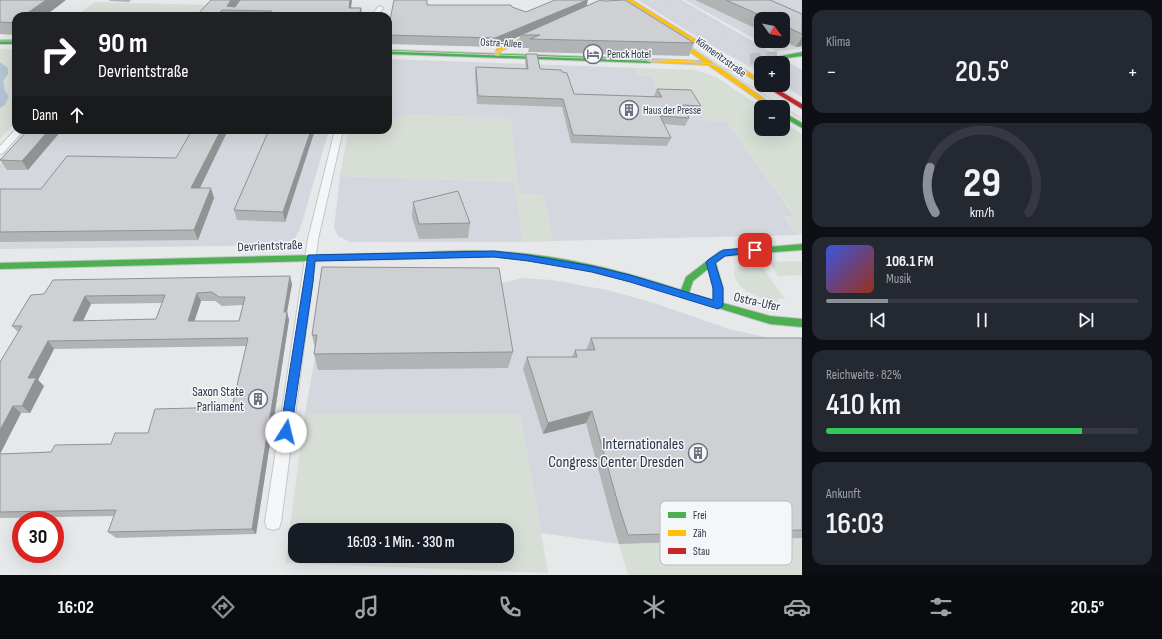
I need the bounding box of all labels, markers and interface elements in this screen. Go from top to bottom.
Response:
north arrow [754,12,790,48]
map controls [754,12,790,136]
text: 90 m [98,27,148,60]
icon: right [32,28,84,80]
street label: Könneritzstraße [693,34,749,80]
text: Klima [826,34,850,50]
street label: Ostra-Allee [480,35,522,51]
hotel icon: Penck Hotel [582,43,604,65]
place label: Penck Hotel [607,48,651,61]
text: 20.5° [955,54,1009,90]
button: + [754,56,790,92]
text: − [826,59,837,86]
text: + [1127,59,1138,86]
text: Devrientstraße [98,61,188,82]
building icon: Haus der Presse [618,99,640,121]
button: − [754,100,790,136]
icon: ahead [66,104,88,126]
place label: Haus der Presse [643,104,701,117]
text: Dann [32,106,58,125]
text: 29 [963,159,1001,208]
text: km/h [970,203,994,220]
pin [738,233,772,267]
street label: Devrientstraße [237,237,303,255]
icon: arrive [744,239,766,261]
text: 106.1 FM [886,252,933,271]
text: Musik [886,271,911,287]
street label: Ostra-Ufer [732,289,782,315]
icon: previous [867,309,889,331]
icon: pause [971,309,993,331]
icon: next [1075,309,1097,331]
text: Reichweite · 82% [826,367,902,383]
place label: Saxon State Parliament [192,384,244,415]
text: 410 km [826,387,901,423]
building icon: Saxon State Parliament [247,388,269,410]
position arrow [265,411,307,453]
place label: Internationales Congress Center Dresden [548,435,684,472]
building icon: Internationales Congress Center Dresden [687,442,709,464]
text: Ankunft [826,486,861,502]
legend [660,501,792,565]
text: 16:03 [826,506,884,542]
text: Frei [693,509,707,522]
speed limit sign: 30 [12,511,64,563]
text: Zäh [693,527,707,540]
text: 16:03 · 1 Min. · 330 m [347,533,455,552]
text: Stau [693,545,710,558]
icon: directions [209,593,237,621]
icon: music [353,593,381,621]
icon: phone [496,593,524,621]
icon: climate [640,593,668,621]
icon: car [783,593,811,621]
icon: filters [927,593,955,621]
text: 16:02 [58,597,94,618]
text: 20.5° [1071,597,1104,618]

